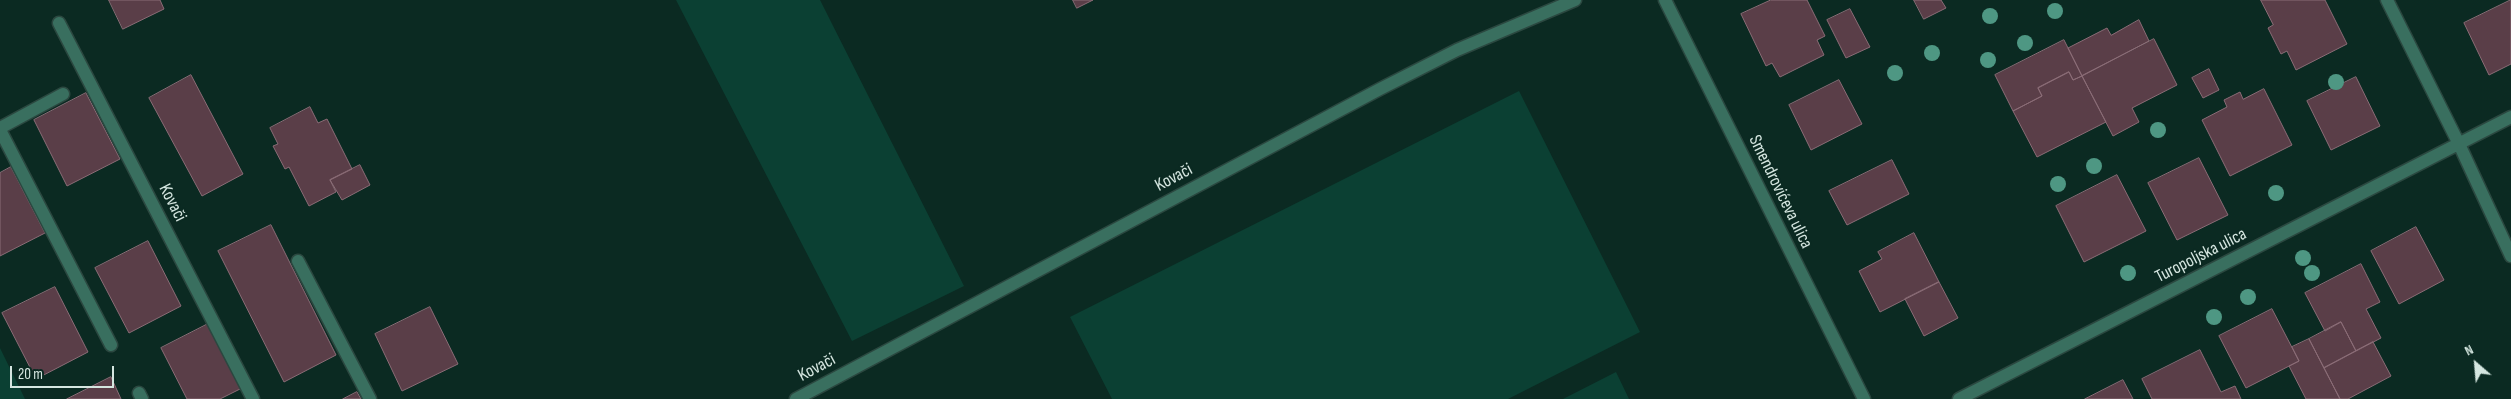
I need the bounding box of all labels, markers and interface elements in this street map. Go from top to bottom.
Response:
street label: Smendrovićeva ulica [1743,132,1817,252]
street label: Kovači [1152,159,1196,197]
street label: Kovači [153,181,191,225]
street label: Turopoljska ulica [2152,224,2250,288]
north arrow [2451,339,2501,389]
text: N [2462,341,2476,359]
street label: Kovači [795,349,839,387]
scale bar [12,356,116,388]
text: 20 m [18,365,43,384]

